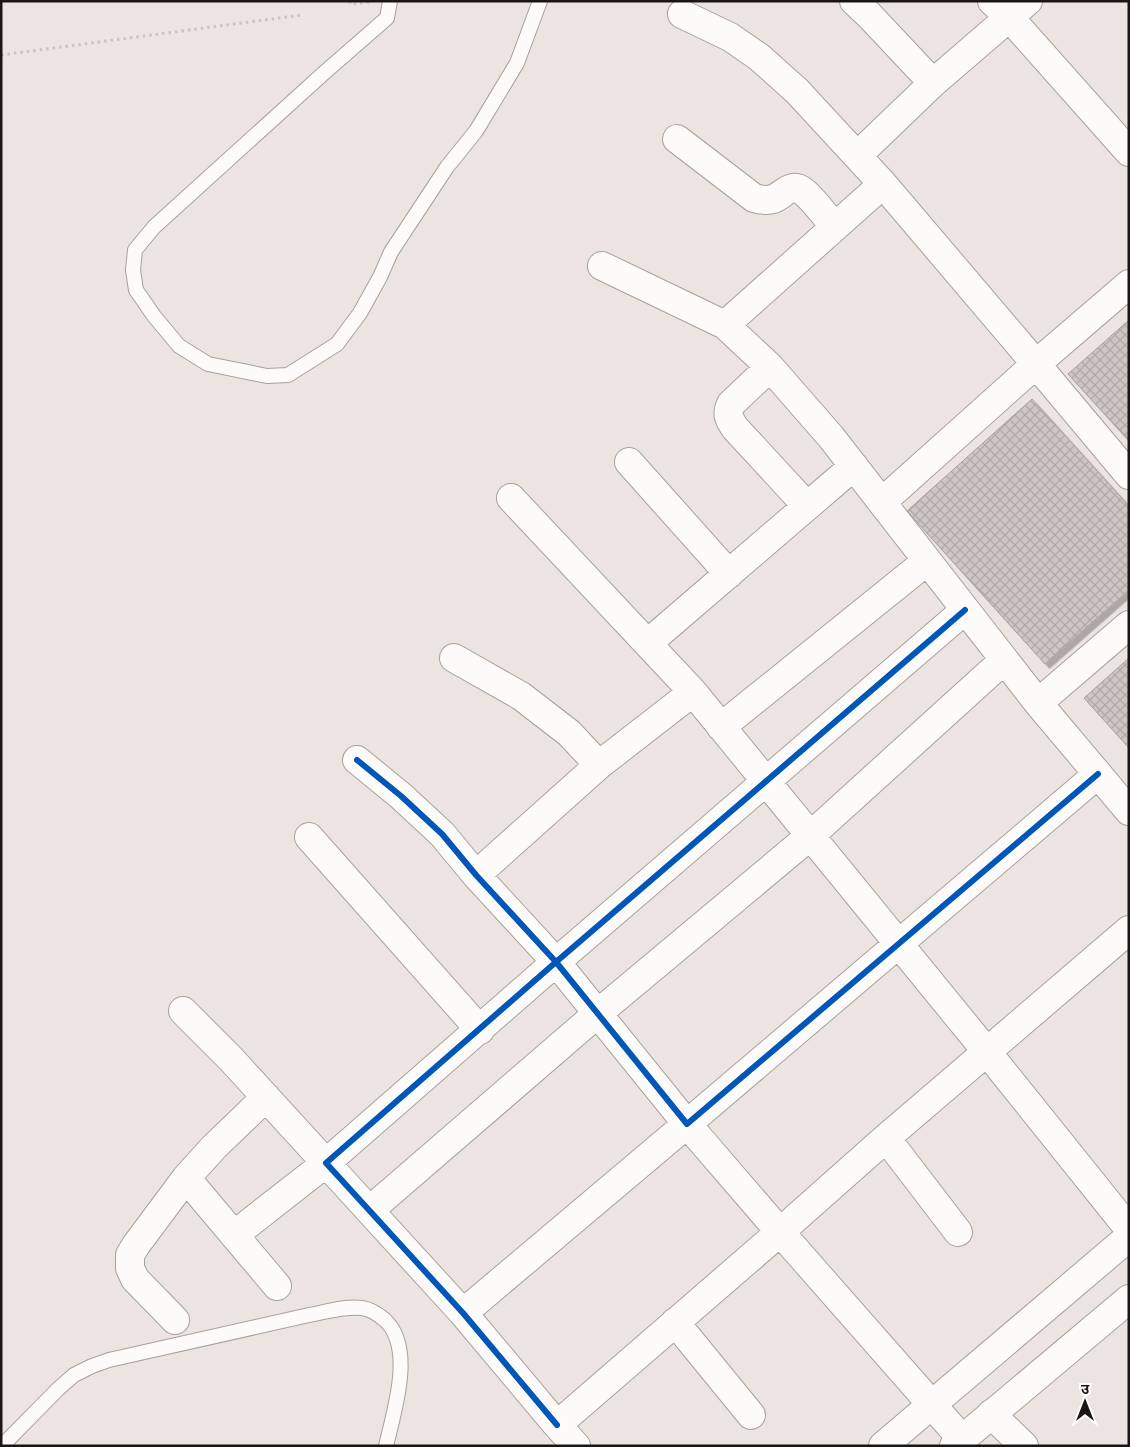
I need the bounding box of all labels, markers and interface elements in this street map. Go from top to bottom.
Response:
north arrow [1060,1377,1110,1427]
text: उ [1081,1379,1090,1398]

